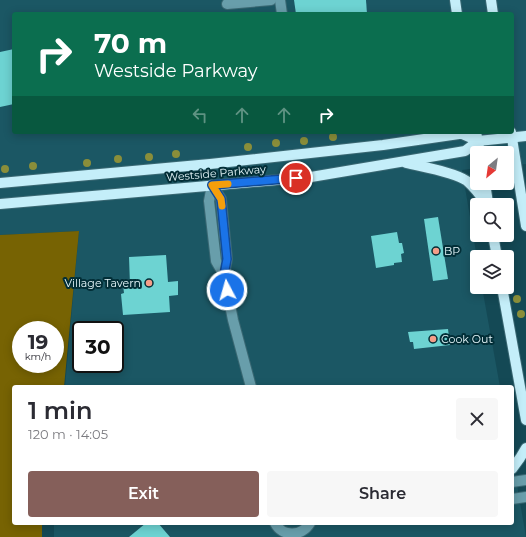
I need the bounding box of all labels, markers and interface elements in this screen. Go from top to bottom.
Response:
text: 70 m [94,26,167,60]
icon: right [28,28,80,80]
text: Westside Parkway [94,60,258,82]
icon: left [189,104,211,126]
icon: ahead [231,104,253,126]
icon: ahead [273,104,295,126]
icon: right [315,104,337,126]
north arrow [470,146,514,190]
map controls [470,146,514,294]
pin [279,161,313,195]
street label: Westside Parkway [166,162,266,184]
icon: arrive [285,167,307,189]
button: search [470,198,514,242]
place label: BP [444,244,460,258]
marker: BP [431,246,441,256]
button: layers [470,250,514,294]
position arrow [206,269,248,311]
place label: Village Tavern [65,276,141,290]
marker: Village Tavern [144,278,154,288]
speed limit sign: 30 [72,321,124,373]
text: 19 [28,330,48,354]
place label: Cook Out [441,332,493,346]
marker: Cook Out [428,334,438,344]
text: km/h [25,350,51,363]
text: 1 min [28,396,92,425]
button: close [456,398,498,440]
text: 120 m · 14:05 [28,426,108,442]
button: Exit [28,471,259,517]
button: Share [267,471,498,517]

